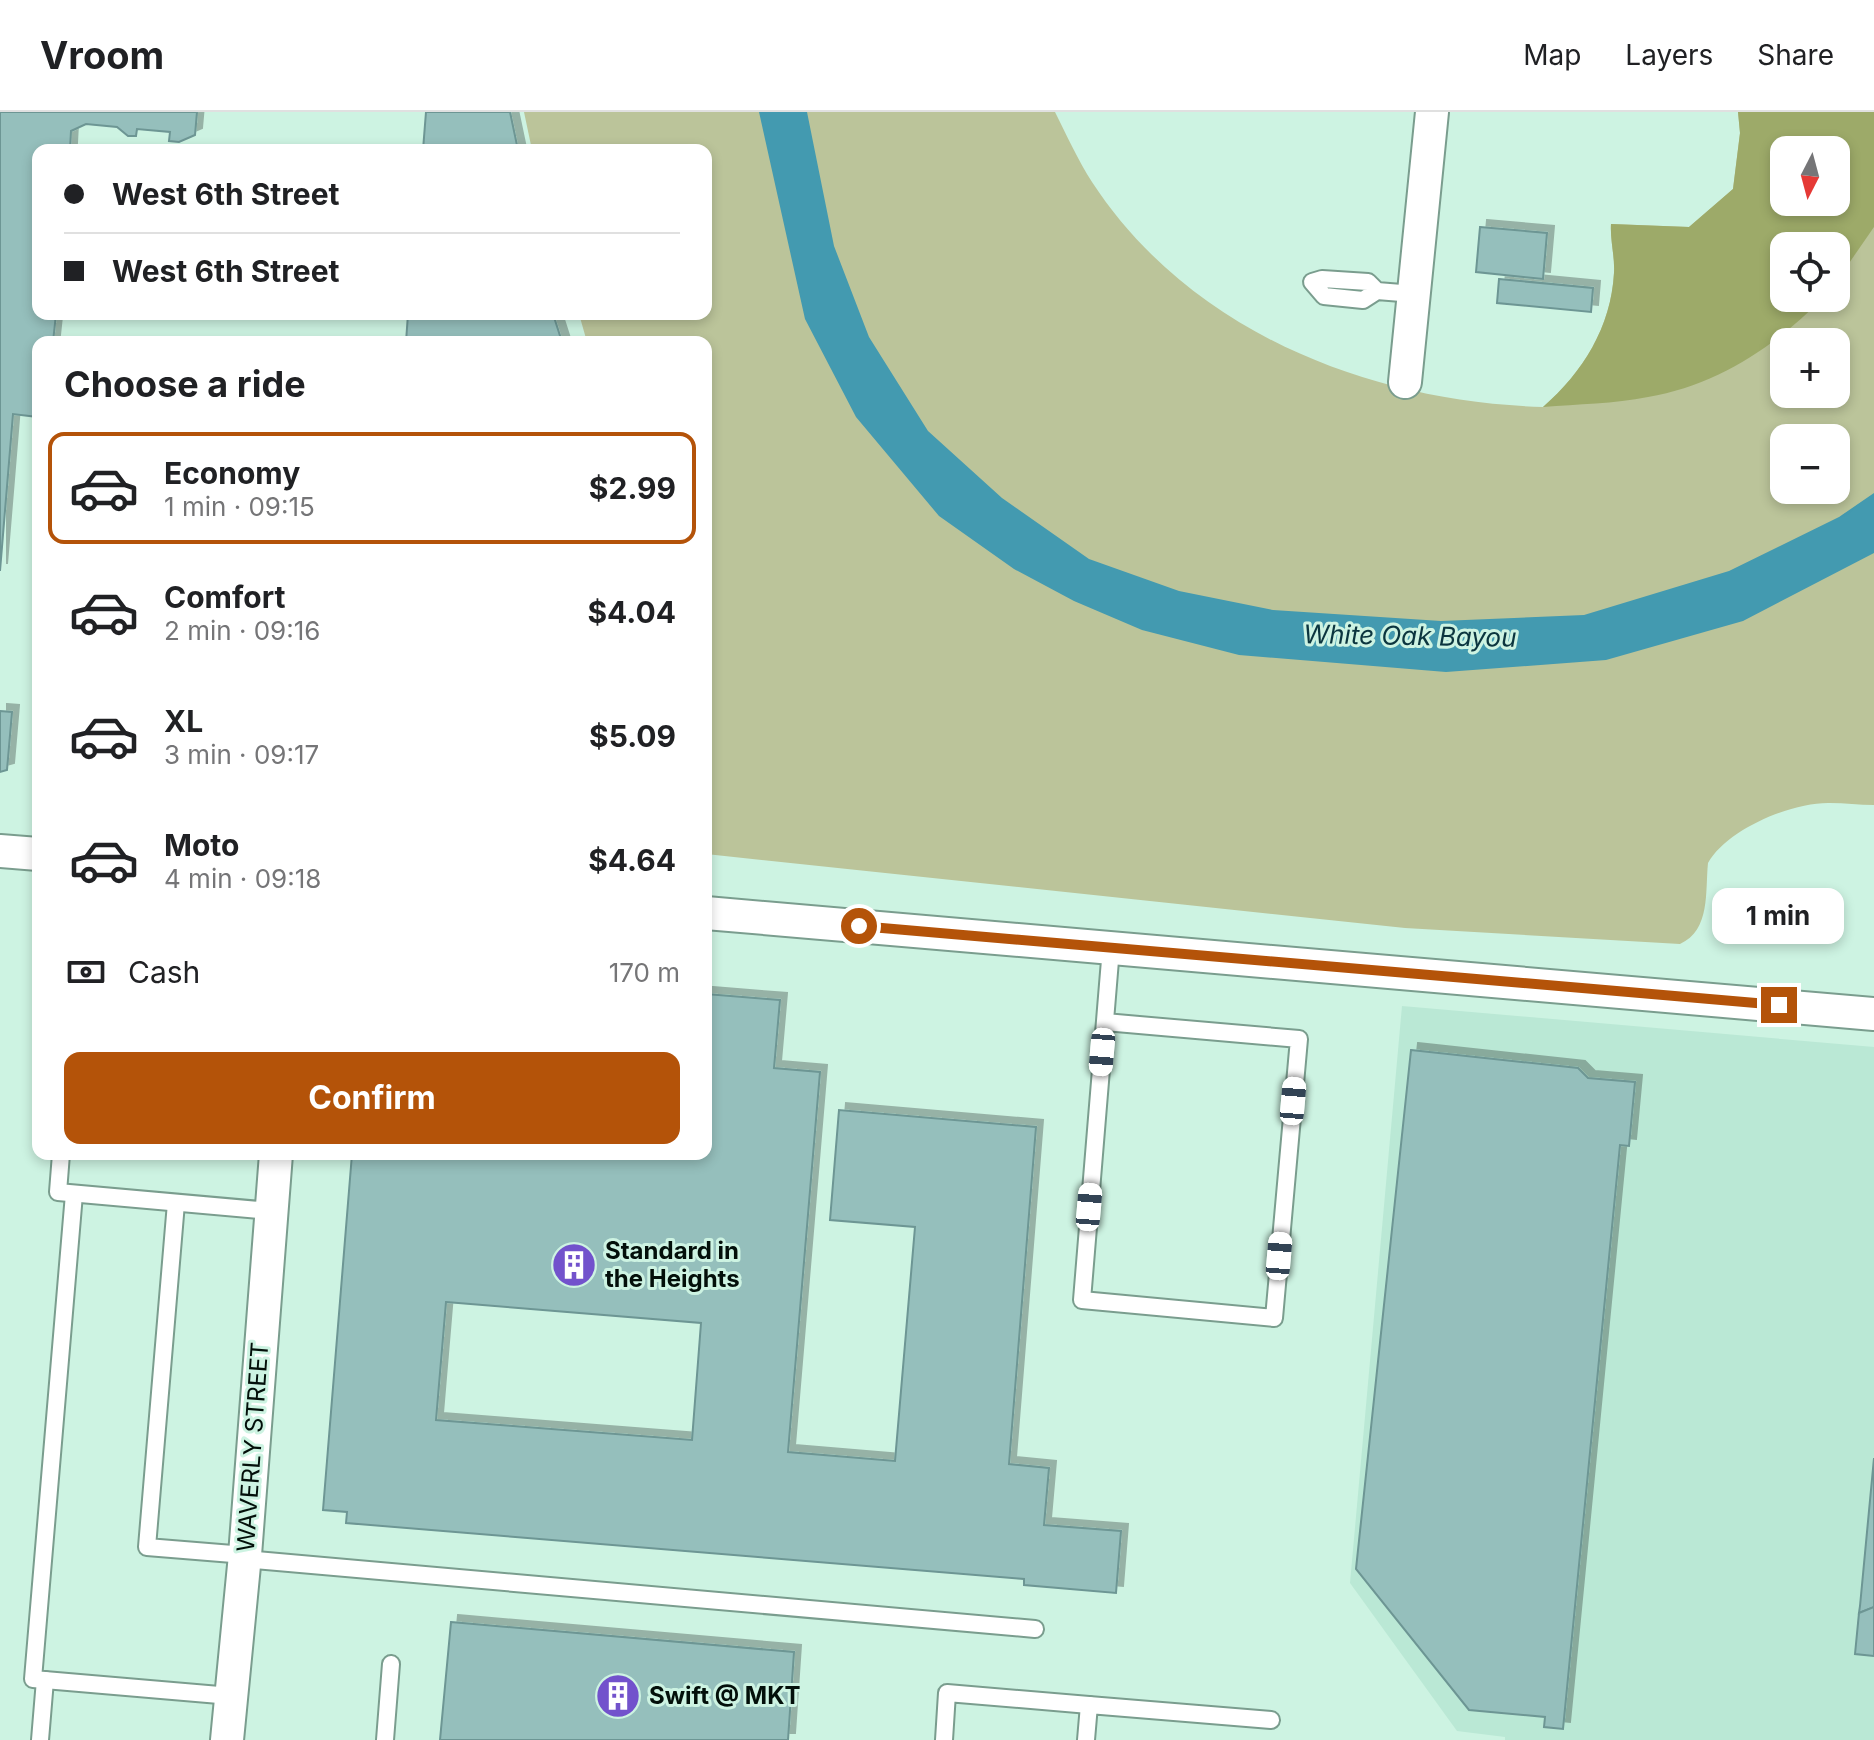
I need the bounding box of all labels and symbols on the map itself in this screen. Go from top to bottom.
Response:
north arrow [1770,136,1850,216]
water label: White Oak Bayou [1303,618,1517,653]
callout: 1 min [1713,889,1845,945]
route start [841,908,877,944]
route end [1761,987,1797,1023]
car [1088,1027,1116,1077]
car [1279,1076,1307,1126]
car [1075,1182,1103,1232]
car [1265,1231,1293,1281]
place label: Standard in the Heights [605,1236,740,1293]
building icon: Standard in the Heights [550,1241,598,1289]
street label: WAVERLY STREET [231,1341,274,1553]
building icon: Swift @ MKT [594,1672,642,1720]
place label: Swift @ MKT [649,1681,800,1710]

